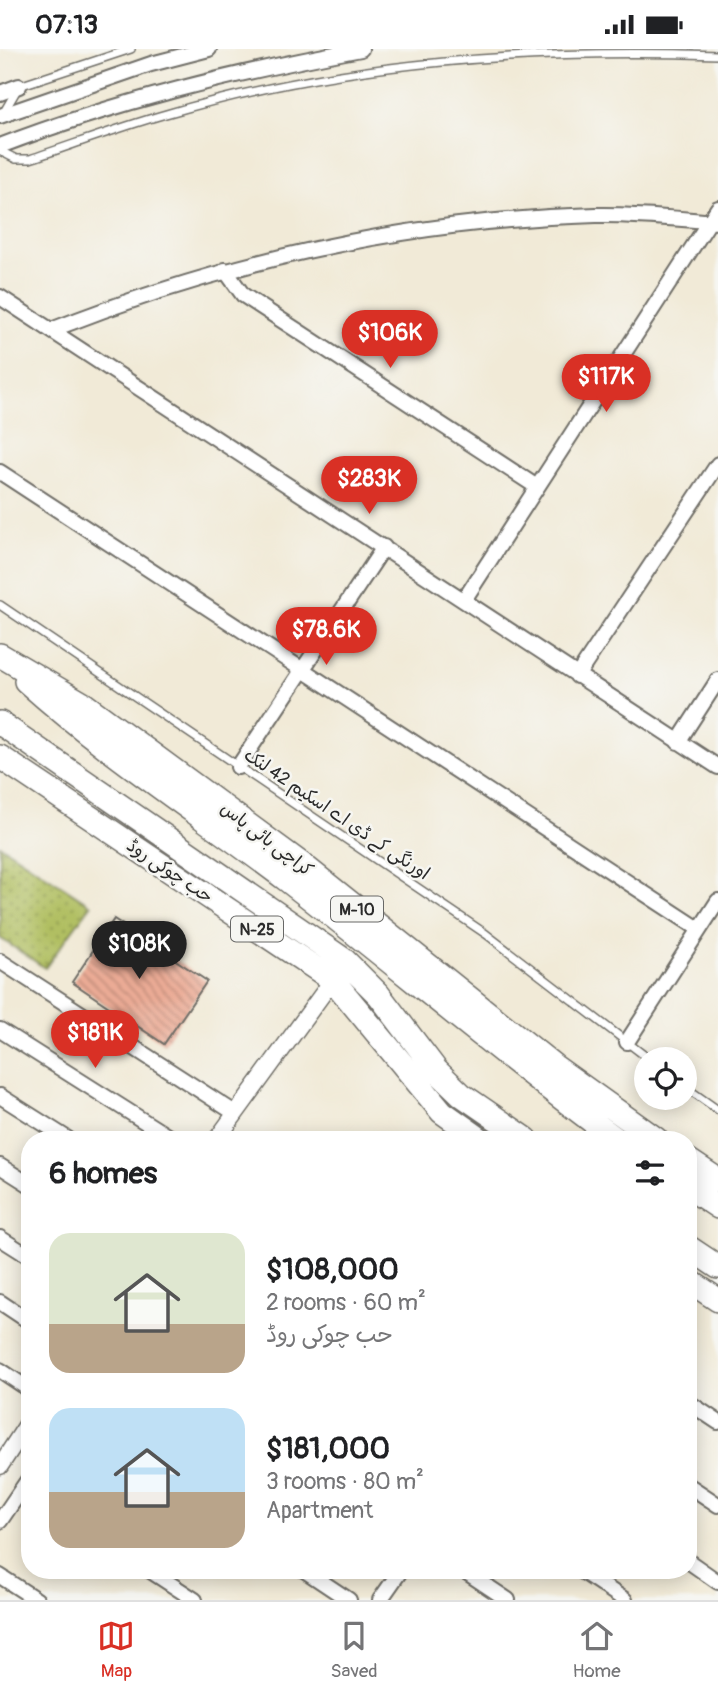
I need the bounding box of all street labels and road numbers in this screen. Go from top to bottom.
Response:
street label: اورنگی کے ڈی اے اسکیم 42 لنک [238,744,434,887]
street label: کراچی بائی پاس [216,797,318,882]
street label: حب چوکی روڈ [122,834,217,909]
road number: M-10 [331,897,383,922]
road number: N-25 [231,916,283,941]

